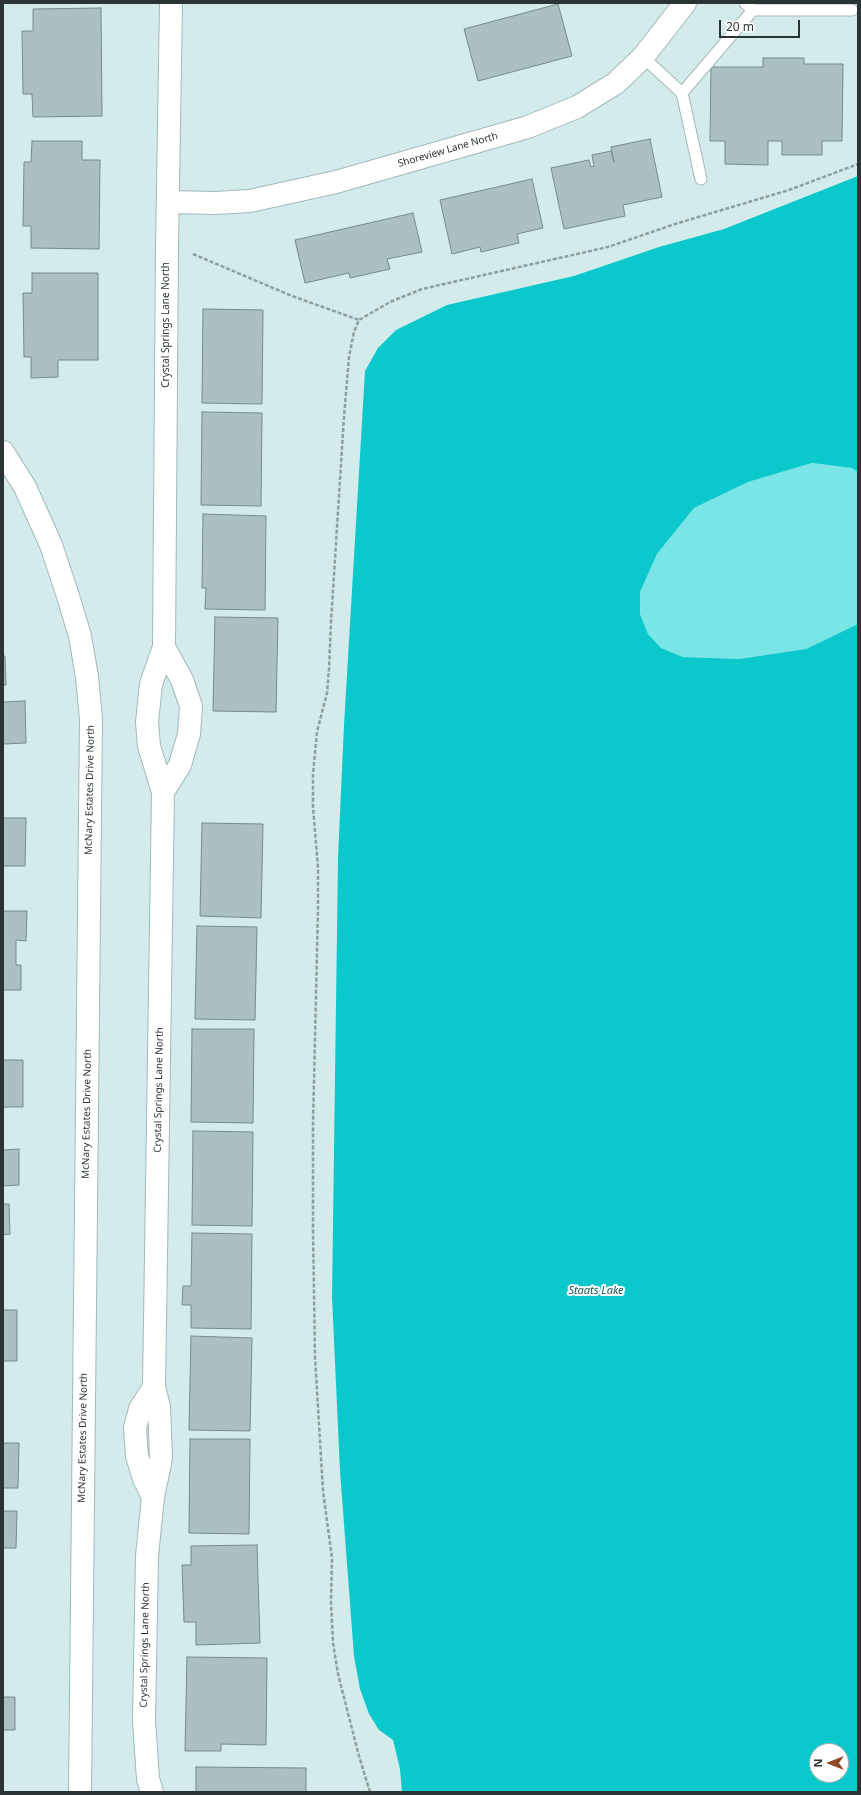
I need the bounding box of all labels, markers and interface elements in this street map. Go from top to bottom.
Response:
scale bar [721,12,802,38]
text: 20 m [726,18,754,35]
street label: Shoreview Lane North [397,130,499,170]
street label: Crystal Springs Lane North [160,262,172,388]
street label: McNary Estates Drive North [83,725,97,855]
street label: Crystal Springs Lane North [152,1027,166,1153]
street label: McNary Estates Drive North [80,1049,94,1179]
water label: Staats Lake [568,1284,624,1298]
street label: McNary Estates Drive North [76,1373,90,1503]
street label: Crystal Springs Lane North [138,1582,152,1708]
north arrow [809,1743,849,1783]
text: N [810,1759,825,1767]

